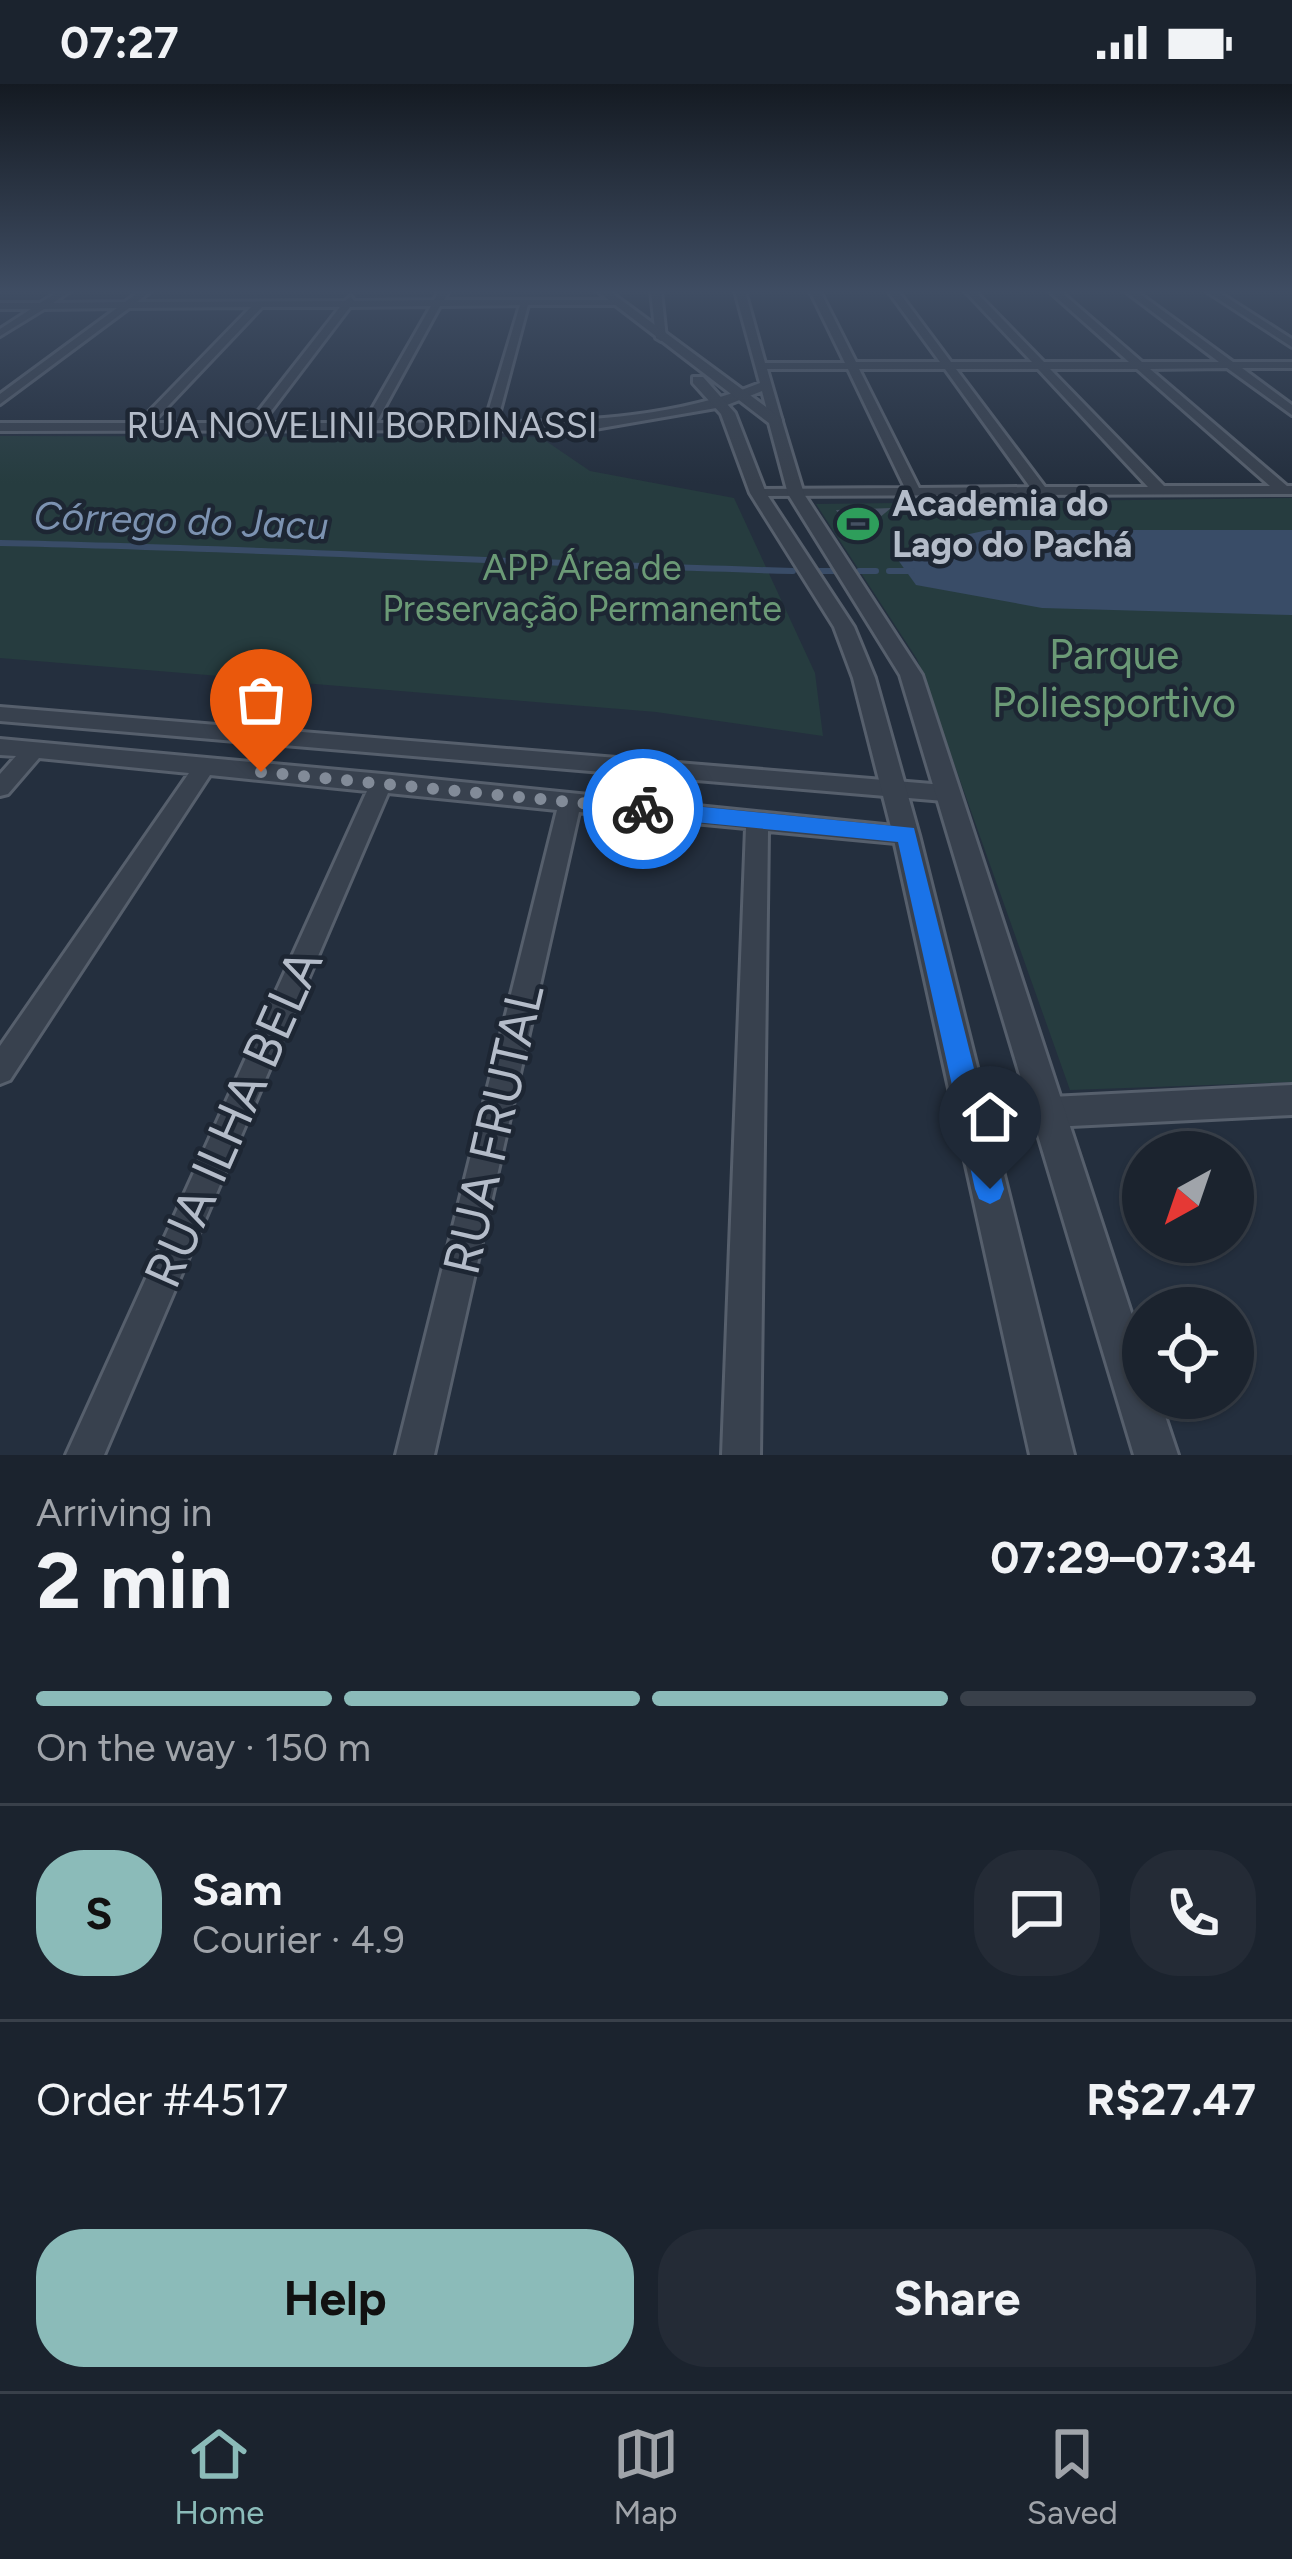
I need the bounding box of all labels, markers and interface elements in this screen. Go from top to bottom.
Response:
text: 07:27 [60,15,179,69]
street label: RUA NOVELINI BORDINASSI [126,404,598,447]
place label: Academia do Lago do Pachá [892,482,1132,566]
water label: Córrego do Jacu [33,492,329,549]
sports icon: Academia do Lago do Pachá [835,501,881,547]
park label: APP Área de Preservação Permanente [382,546,782,630]
park label: Parque Poliesportivo [992,629,1236,728]
pin [210,649,312,772]
icon: bag [228,667,294,733]
courier [583,749,703,869]
icon: bike [610,776,676,842]
street label: RUA ILHA BELA [132,939,335,1297]
street label: RUA FRUTAL [430,978,557,1280]
pin [939,1066,1041,1189]
icon: home [957,1084,1023,1150]
north arrow [1122,1131,1254,1263]
map controls [1122,1131,1254,1419]
button: locate [1122,1287,1254,1419]
text: Arriving in [36,1489,212,1536]
text: 07:29–07:34 [990,1530,1256,1584]
text: 2 min [36,1534,232,1628]
text: On the way · 150 m [36,1724,371,1771]
button: chat [974,1850,1100,1976]
button: phone [1130,1850,1256,1976]
text: Sam [192,1862,283,1916]
text: S [85,1886,113,1940]
text: Courier · 4.9 [192,1916,405,1963]
text: Order #4517 [36,2072,288,2126]
text: R$27.47 [1086,2072,1256,2126]
button: Help [36,2229,634,2367]
button: Share [658,2229,1256,2367]
tab: Home [174,2421,264,2532]
tab: Map [613,2421,679,2532]
tab: Saved [1027,2421,1118,2532]

